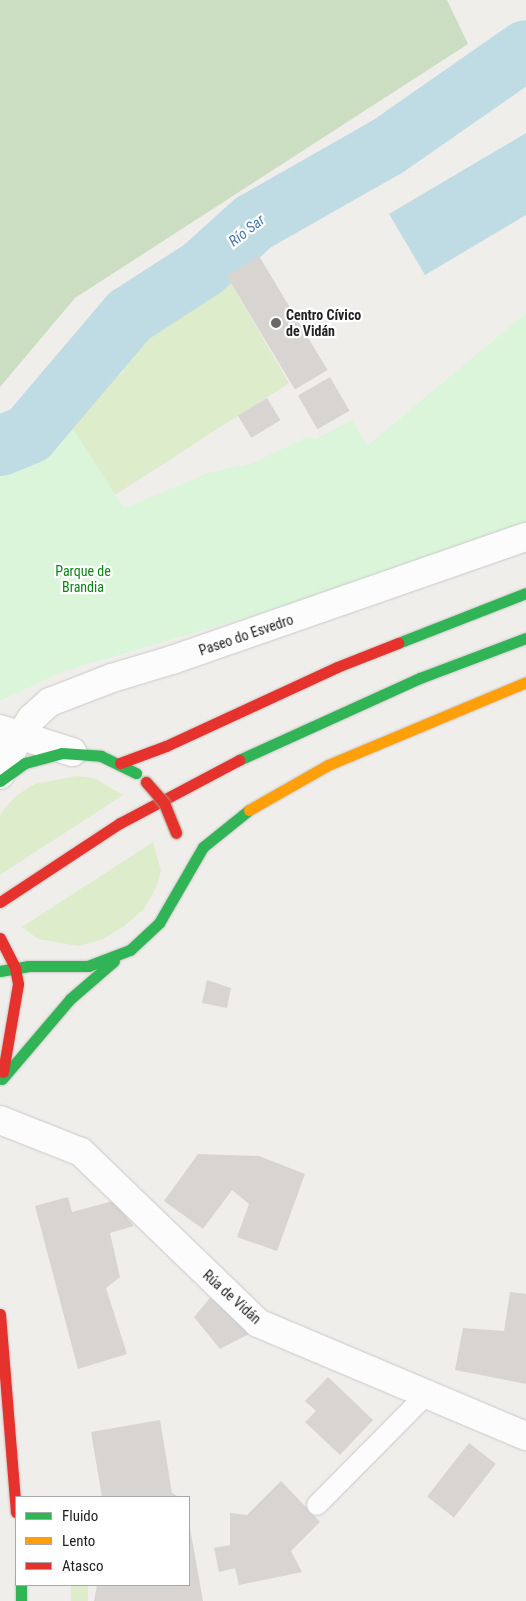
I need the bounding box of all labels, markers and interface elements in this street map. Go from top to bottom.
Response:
water label: Río Sar [225,211,269,251]
place label: Centro Cívico de Vidán [286,307,361,340]
marker: Centro Cívico de Vidán [270,317,282,329]
park label: Parque de Brandia [55,563,111,596]
street label: Paseo do Esvedro [197,611,295,659]
street label: Rúa de Vidán [200,1267,264,1327]
legend [15,1496,190,1586]
text: Fluido [62,1507,98,1525]
text: Lento [62,1532,95,1550]
text: Atasco [62,1557,103,1575]

